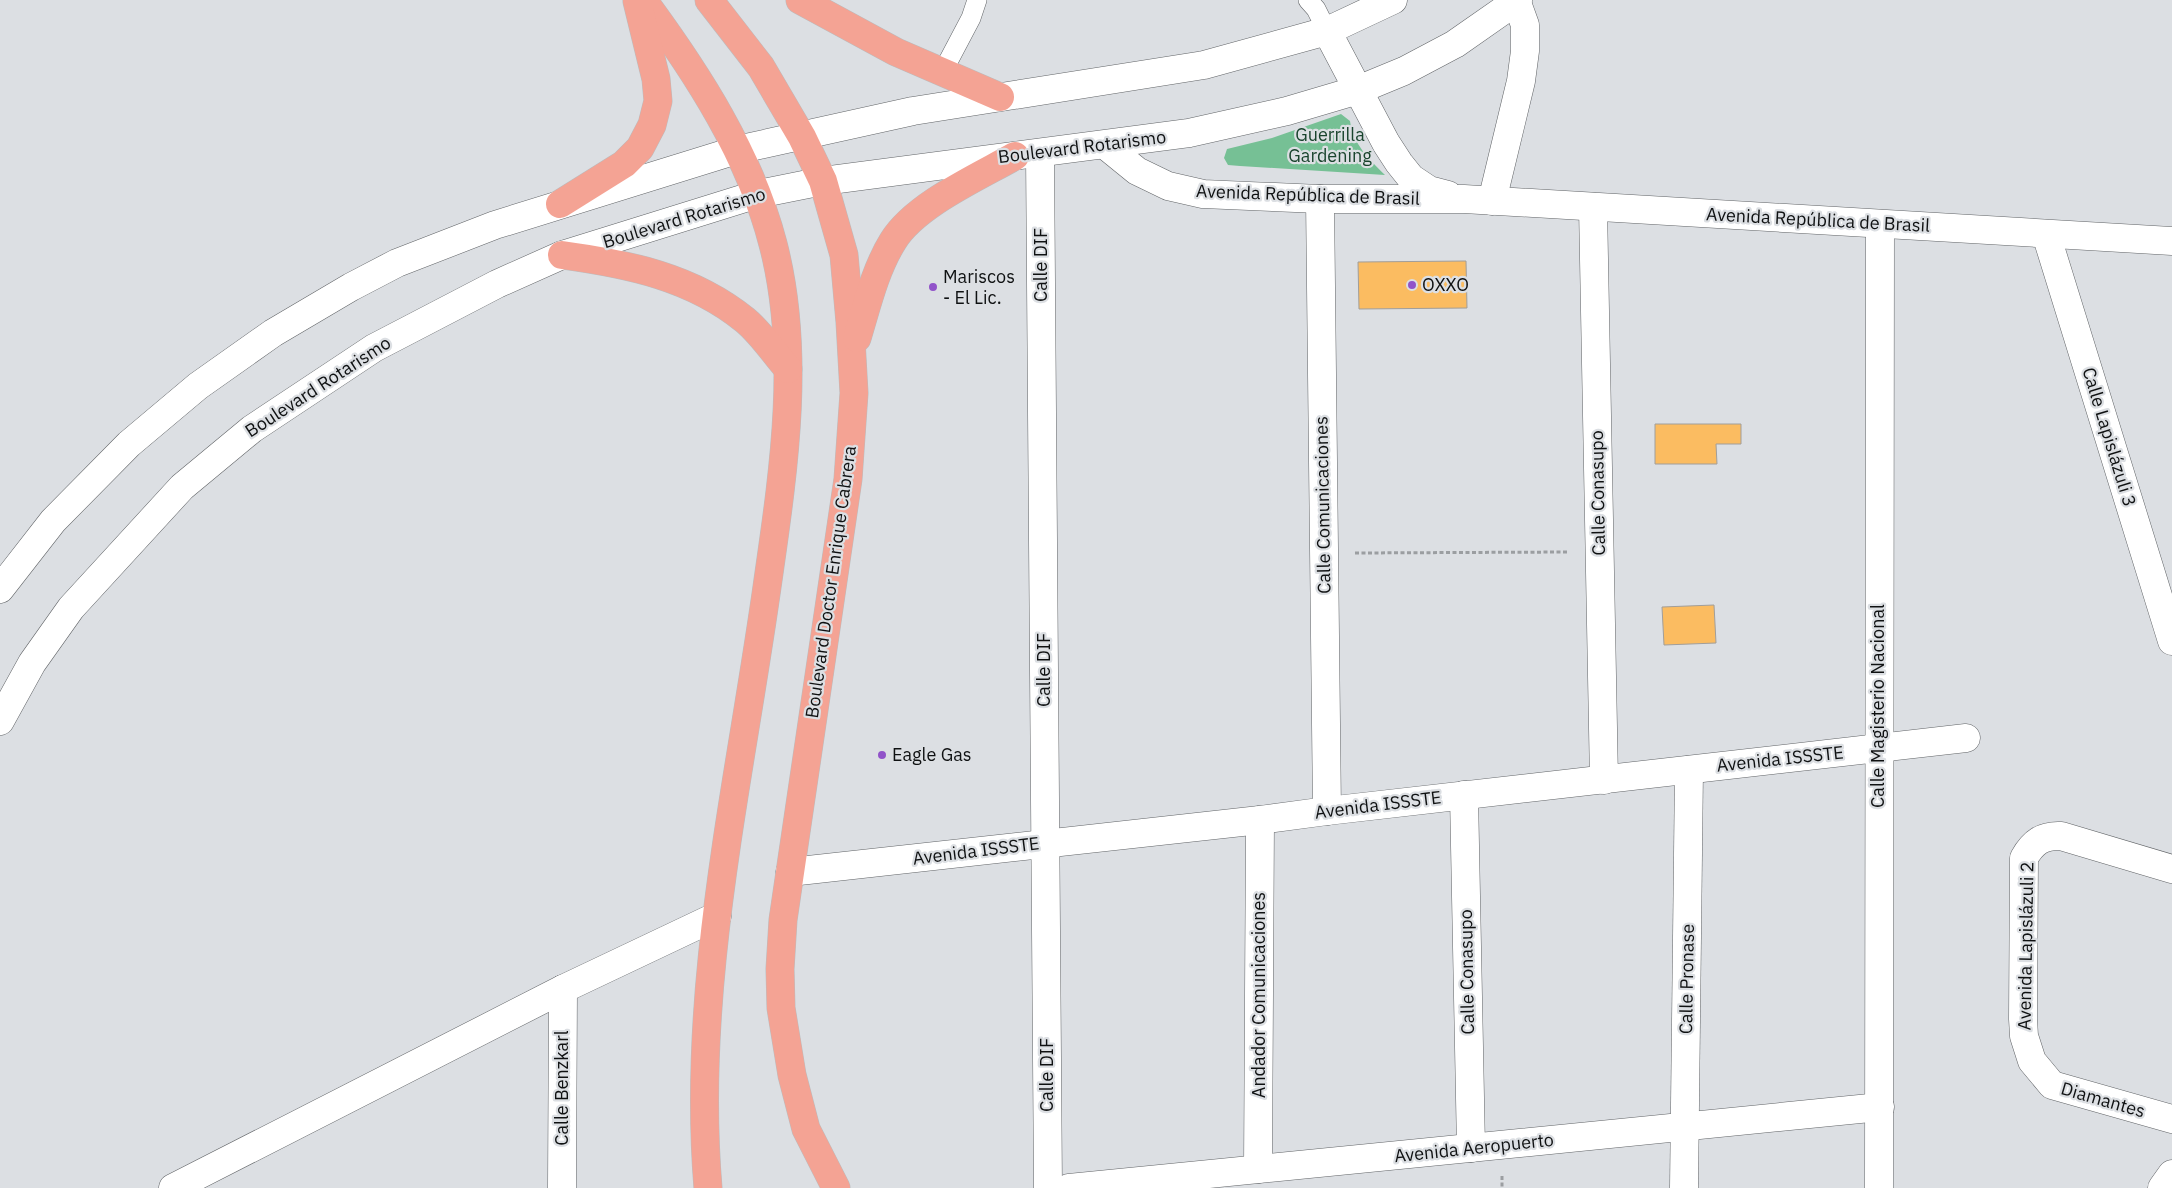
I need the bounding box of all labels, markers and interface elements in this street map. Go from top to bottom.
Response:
park label: Guerrilla Gardening [1288,123,1372,167]
street label: Boulevard Rotarismo [997,125,1167,168]
street label: Avenida República de Brasil [1196,179,1420,210]
street label: Boulevard Rotarismo [600,182,768,253]
street label: Avenida República de Brasil [1706,202,1931,237]
street label: Calle DIF [1029,228,1052,302]
place label: Mariscos - El Lic. [943,265,1015,309]
place label: OXXO [1422,273,1469,296]
marker: OXXO [1406,279,1418,291]
marker: Mariscos - El Lic. [927,281,939,293]
street label: Boulevard Rotarismo [241,331,395,442]
street label: Calle Lapislázuli 3 [2077,364,2142,509]
street label: Calle Comunicaciones [1309,416,1336,594]
street label: Calle Conasupo [1585,430,1610,556]
street label: Boulevard Doctor Enrique Cabrera [800,444,861,720]
street label: Calle Magisterio Nacional [1866,604,1889,808]
street label: Calle DIF [1032,633,1055,707]
street label: Avenida ISSSTE [1715,740,1845,777]
place label: Eagle Gas [892,743,972,766]
marker: Eagle Gas [876,749,888,761]
street label: Avenida ISSSTE [1313,785,1443,824]
street label: Avenida ISSSTE [911,831,1041,870]
street label: Avenida Lapislázuli 2 [2013,861,2038,1031]
street label: Andador Comunicaciones [1247,892,1270,1098]
street label: Calle Conasupo [1454,909,1479,1035]
street label: Calle Pronase [1674,923,1699,1034]
street label: Calle Benzkarl [550,1030,573,1146]
street label: Calle DIF [1035,1038,1058,1112]
street label: Diamantes [2058,1077,2148,1123]
street label: Avenida Aeropuerto [1393,1128,1555,1167]

